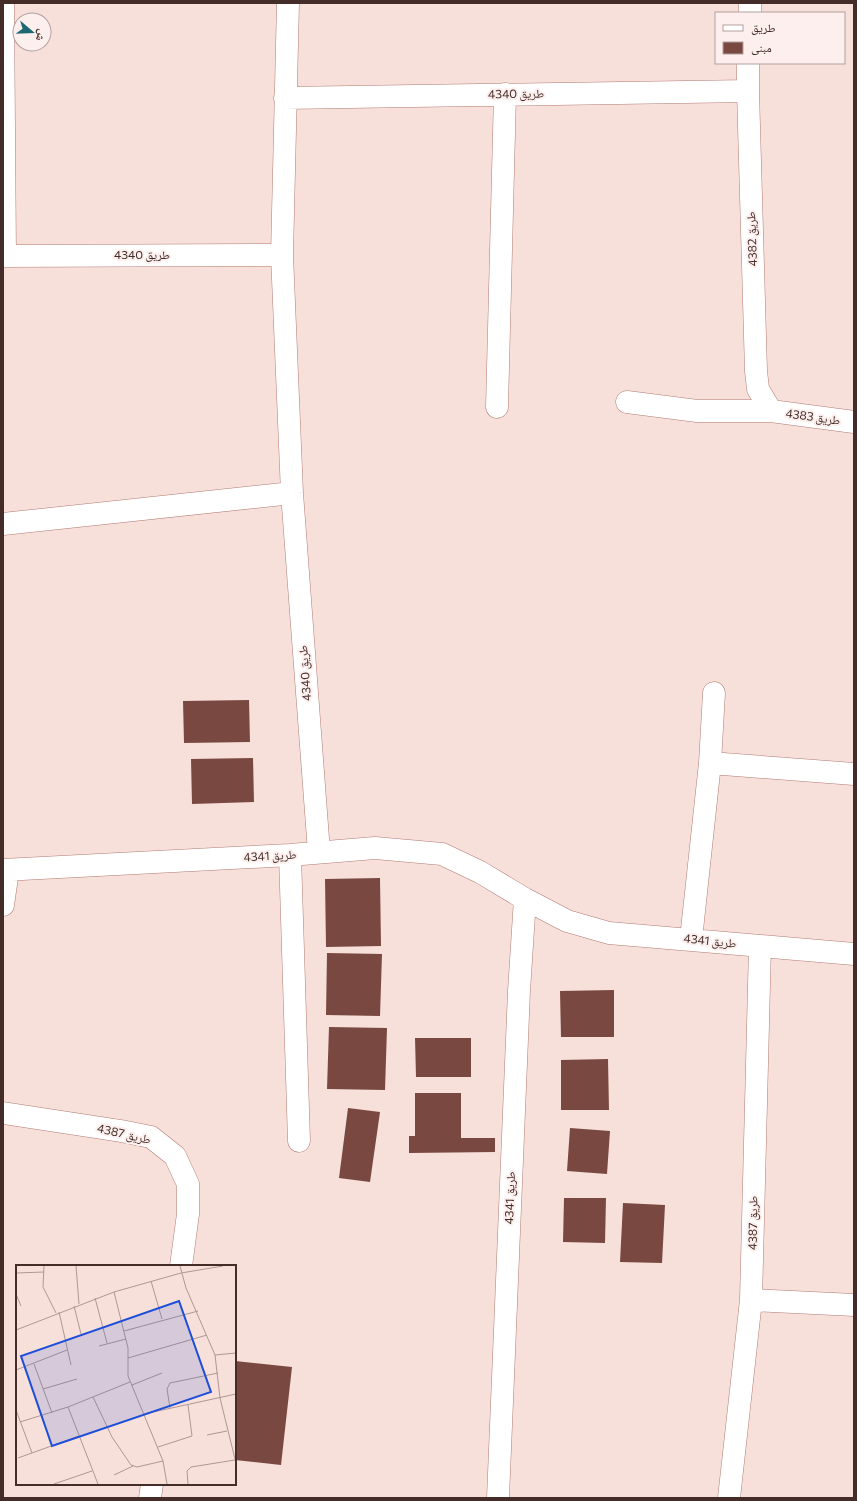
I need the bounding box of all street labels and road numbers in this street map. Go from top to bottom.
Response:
street label: طريق 4340 [488,86,544,102]
street label: طريق 4382 [743,211,760,267]
street label: طريق 4340 [114,247,170,262]
street label: طريق 4383 [785,405,841,428]
street label: طريق 4340 [295,645,314,701]
street label: طريق 4341 [243,847,297,865]
street label: طريق 4341 [683,930,737,951]
street label: طريق 4387 [96,1120,152,1147]
street label: طريق 4341 [501,1171,518,1225]
street label: طريق 4387 [745,1196,761,1250]

